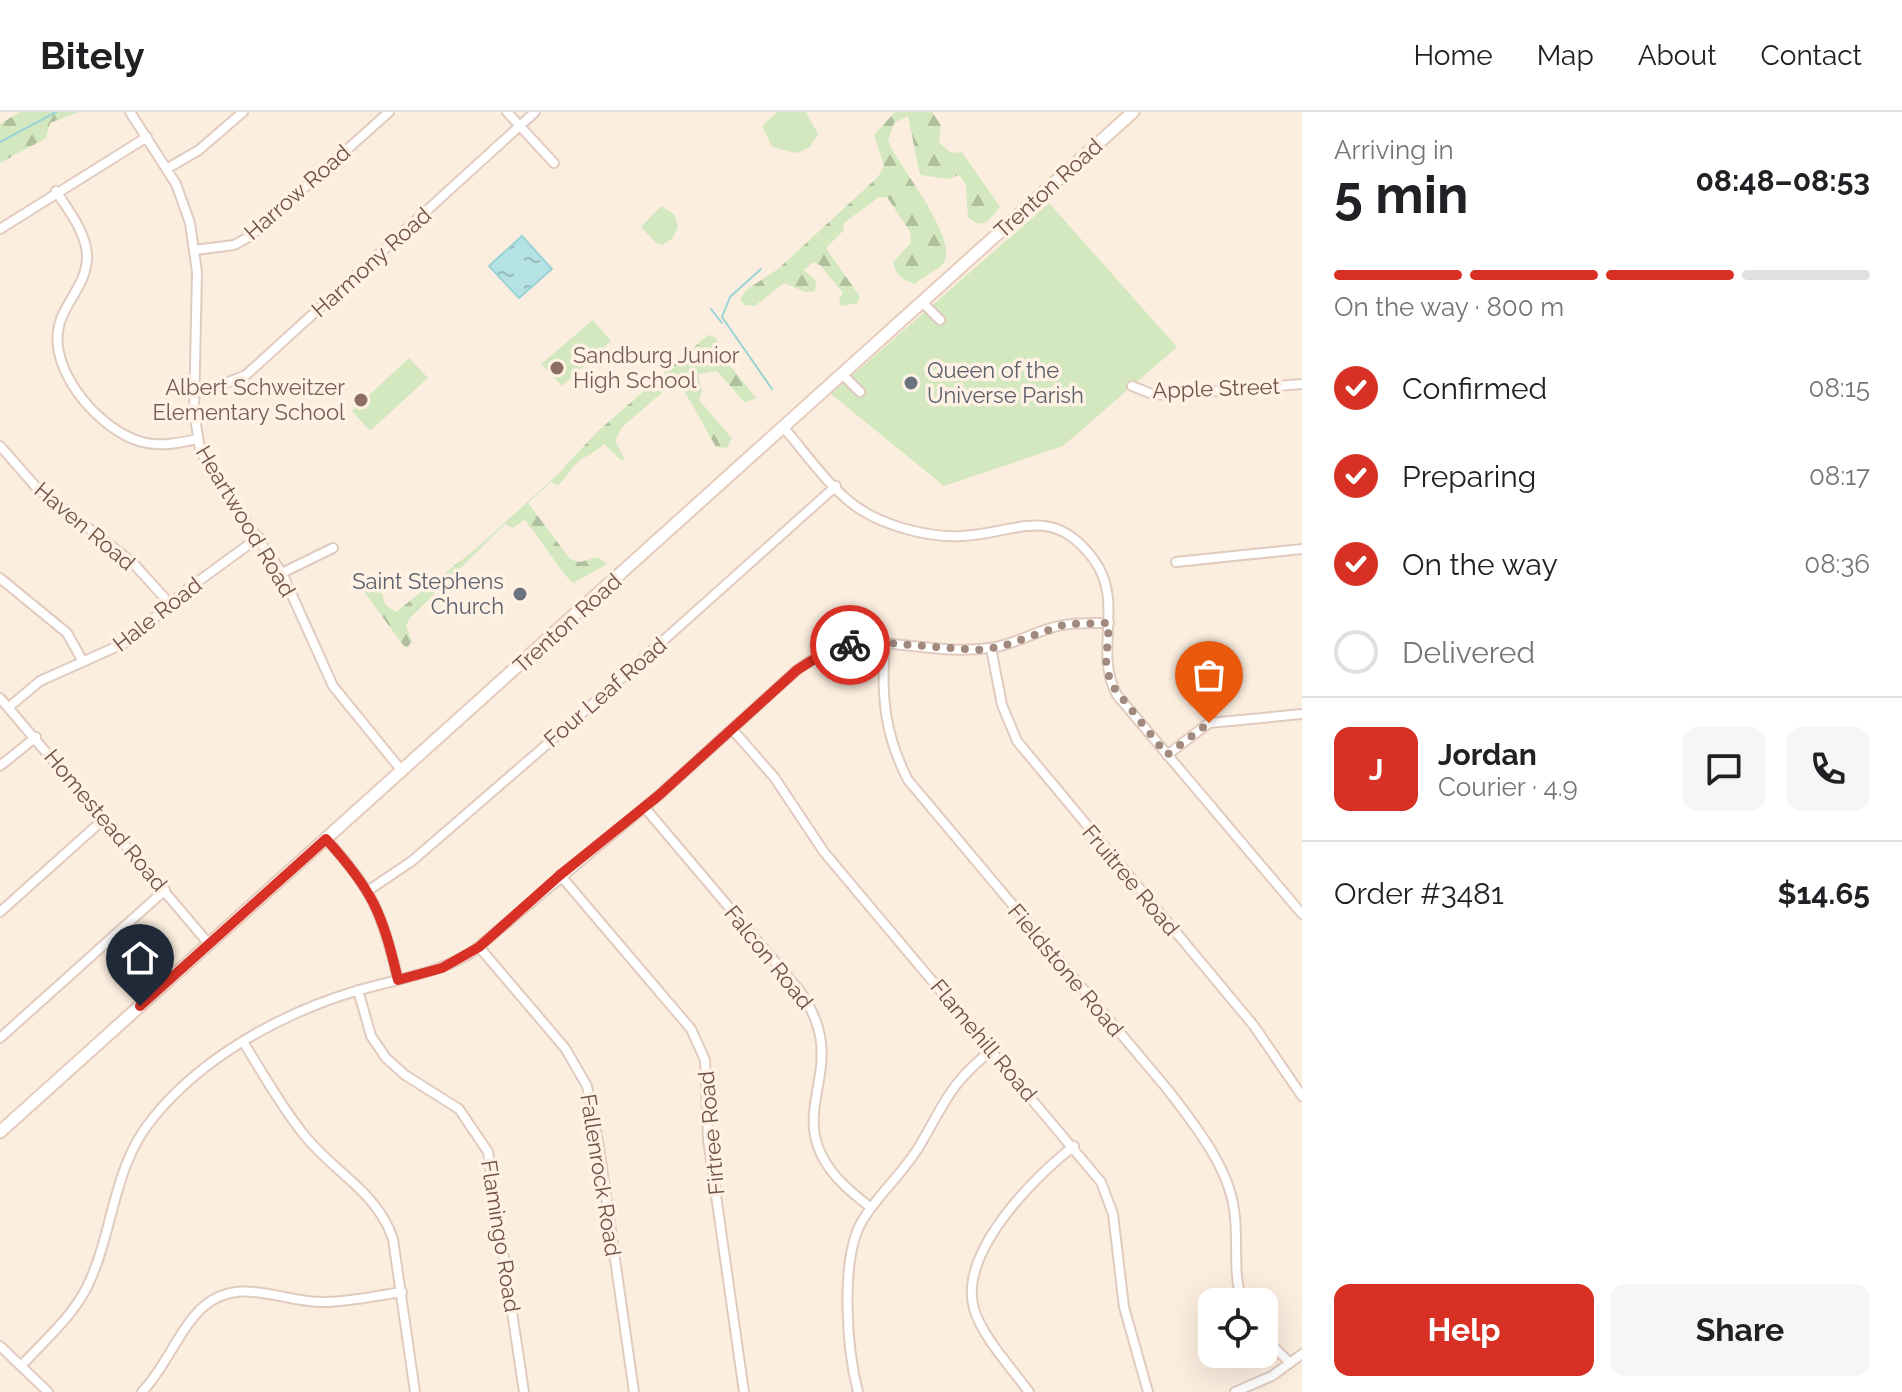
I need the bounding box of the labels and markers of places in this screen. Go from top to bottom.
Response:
place label: Sandburg Junior High School [573,342,740,393]
place label: Queen of the Universe Parish [927,357,1084,408]
marker: Sandburg Junior High School [548,359,566,377]
place label: Albert Schweitzer Elementary School [152,374,345,425]
marker: Queen of the Universe Parish [902,374,920,392]
marker: Albert Schweitzer Elementary School [352,391,370,409]
place label: Saint Stephens Church [352,568,504,619]
marker: Saint Stephens Church [511,585,529,603]
pin [1175,641,1243,723]
pin [106,924,174,1006]

